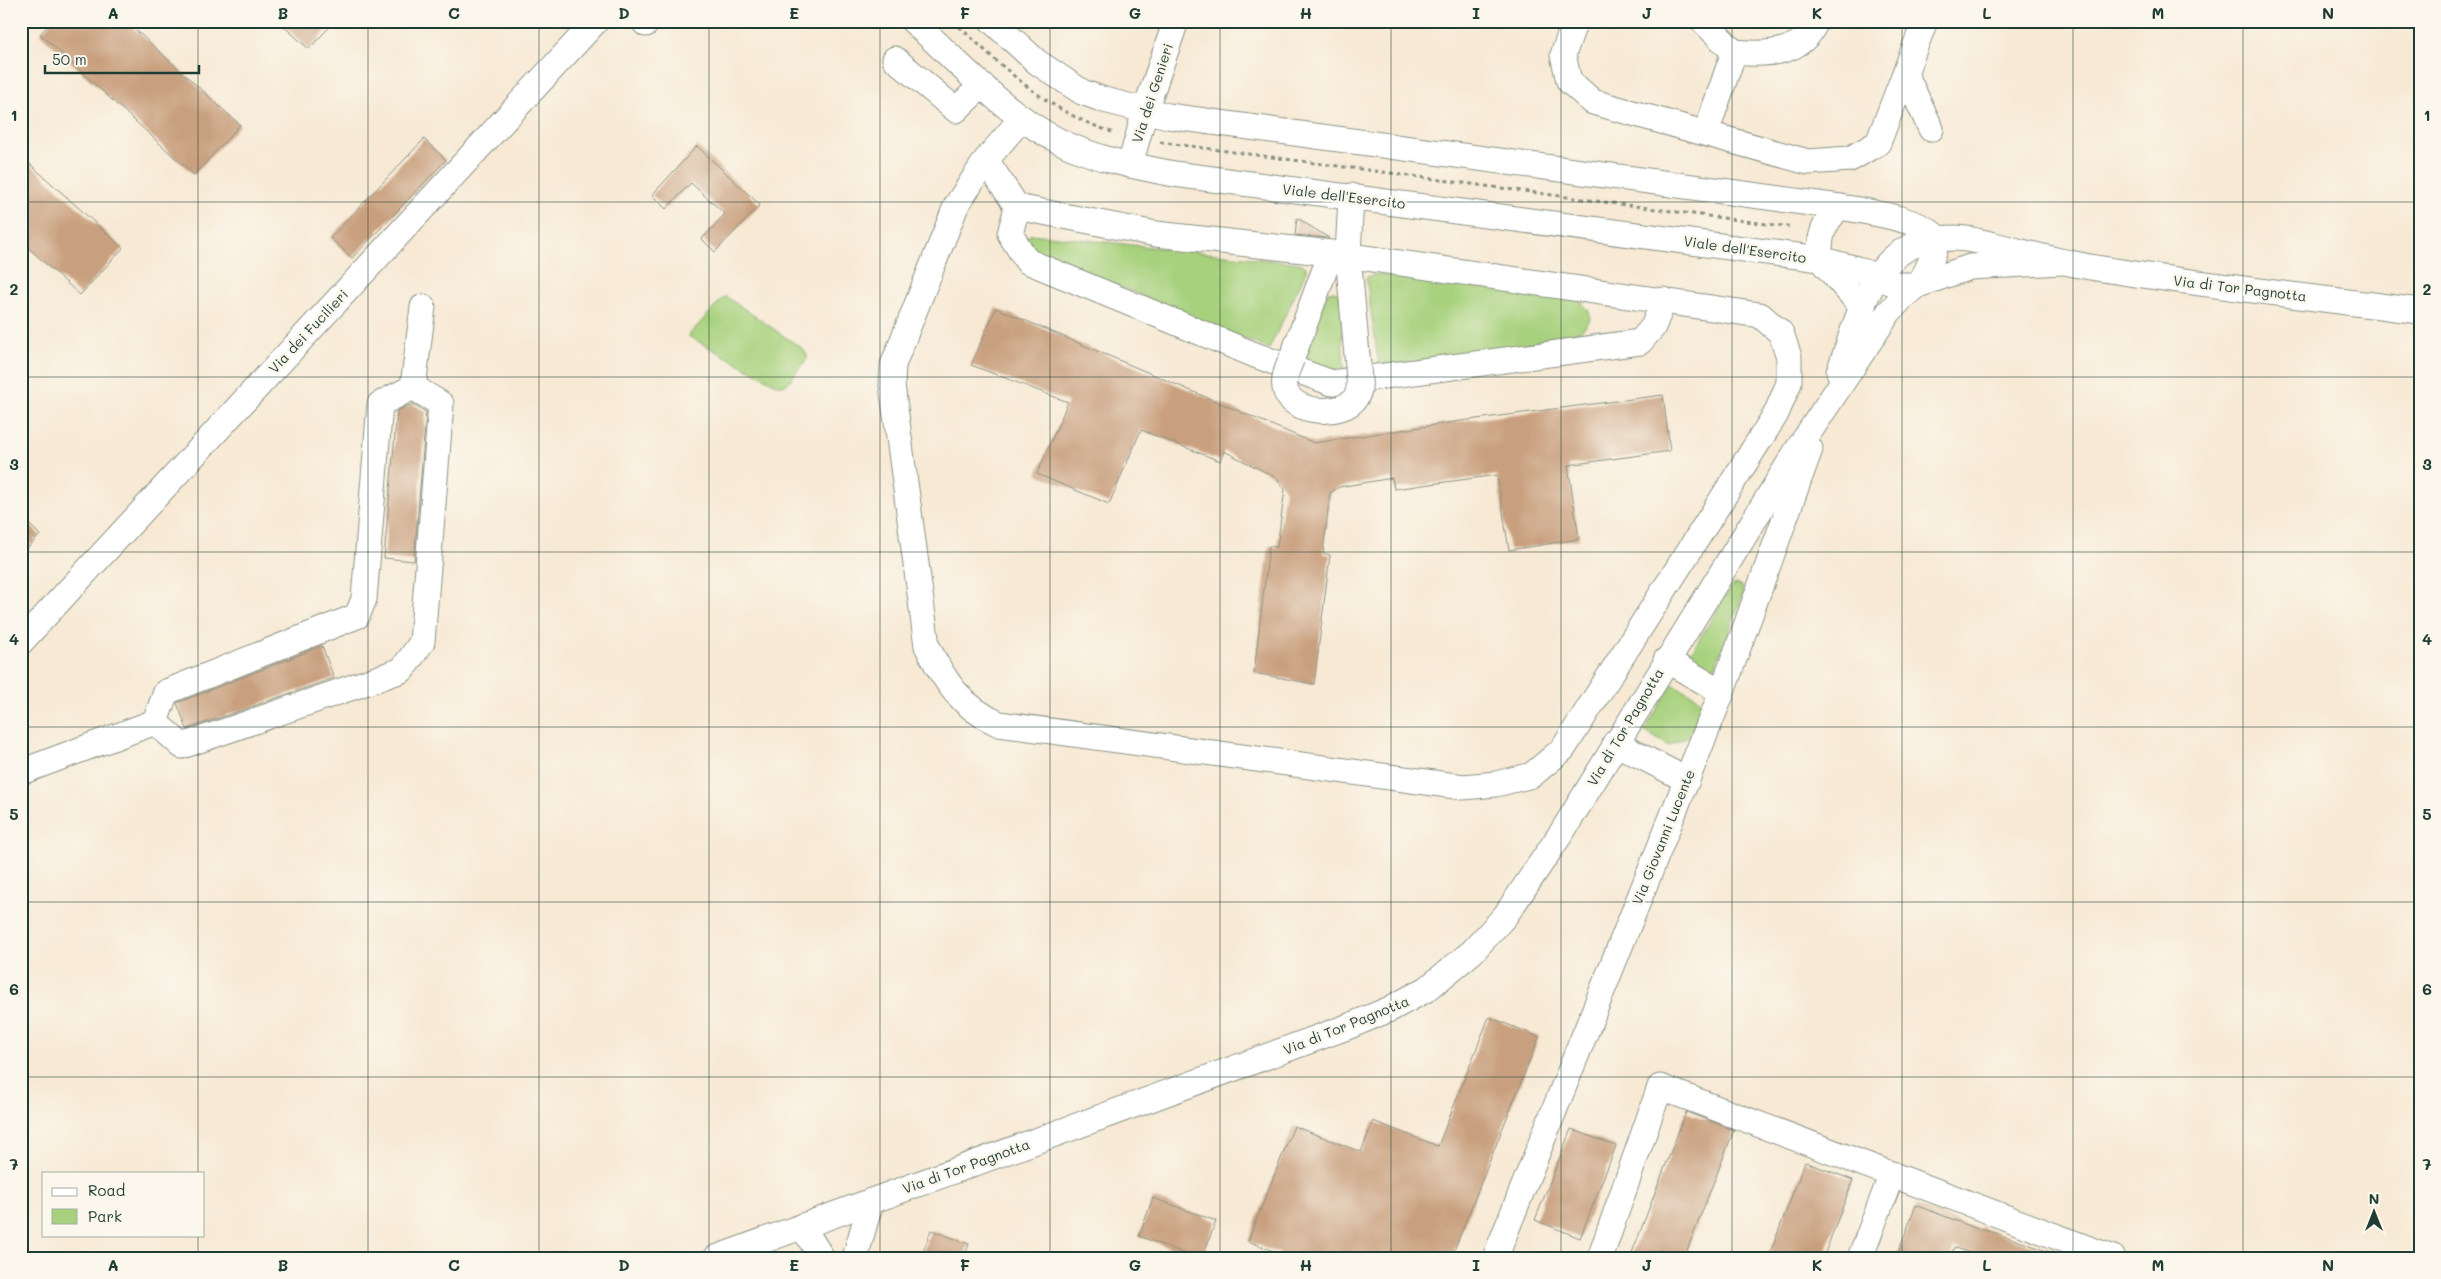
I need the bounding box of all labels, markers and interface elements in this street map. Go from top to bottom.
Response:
text: A [107,2,119,23]
text: B [278,2,288,23]
text: C [448,2,460,23]
text: D [618,2,630,23]
text: E [789,2,799,23]
text: F [960,2,970,23]
text: G [1129,2,1141,23]
text: H [1300,2,1312,23]
text: I [1472,2,1480,23]
text: J [1642,2,1652,23]
text: K [1812,2,1822,23]
text: L [1982,2,1992,23]
text: M [2152,2,2164,23]
text: N [2322,2,2334,23]
street label: Via dei Genieri [1127,41,1177,145]
scale bar [45,42,199,74]
text: 50 m [52,49,87,69]
text: 1 [10,104,18,125]
text: 1 [2423,104,2431,125]
street label: Viale dell'Esercito [1281,179,1407,213]
street label: Viale dell'Esercito [1682,231,1808,267]
street label: Via di Tor Pagnotta [2172,270,2308,306]
text: 2 [10,278,19,299]
text: 2 [2423,278,2432,299]
street label: Via dei Fucilieri [264,285,352,377]
text: 3 [9,453,19,474]
text: 3 [2422,453,2432,474]
text: 4 [9,628,19,649]
text: 4 [2422,628,2432,649]
street label: Via di Tor Pagnotta [1582,665,1668,789]
street label: Via Giovanni Lucente [1627,767,1699,907]
text: 5 [9,803,19,824]
text: 5 [2422,803,2432,824]
text: 6 [9,978,19,999]
text: 6 [2422,978,2432,999]
street label: Via di Tor Pagnotta [1280,991,1412,1059]
street label: Via di Tor Pagnotta [900,1134,1032,1198]
text: 7 [10,1153,19,1174]
text: 7 [2423,1153,2432,1174]
legend [42,1172,205,1236]
text: Road [88,1180,125,1200]
north arrow [2348,1186,2398,1236]
text: N [2369,1189,2379,1208]
text: Park [88,1206,122,1226]
text: A [107,1254,119,1275]
text: B [278,1254,288,1275]
text: C [448,1254,460,1275]
text: D [618,1254,630,1275]
text: E [789,1254,799,1275]
text: F [960,1254,970,1275]
text: G [1129,1254,1141,1275]
text: H [1300,1254,1312,1275]
text: I [1472,1254,1480,1275]
text: J [1642,1254,1652,1275]
text: K [1812,1254,1822,1275]
text: L [1982,1254,1992,1275]
text: M [2152,1254,2164,1275]
text: N [2322,1254,2334,1275]

